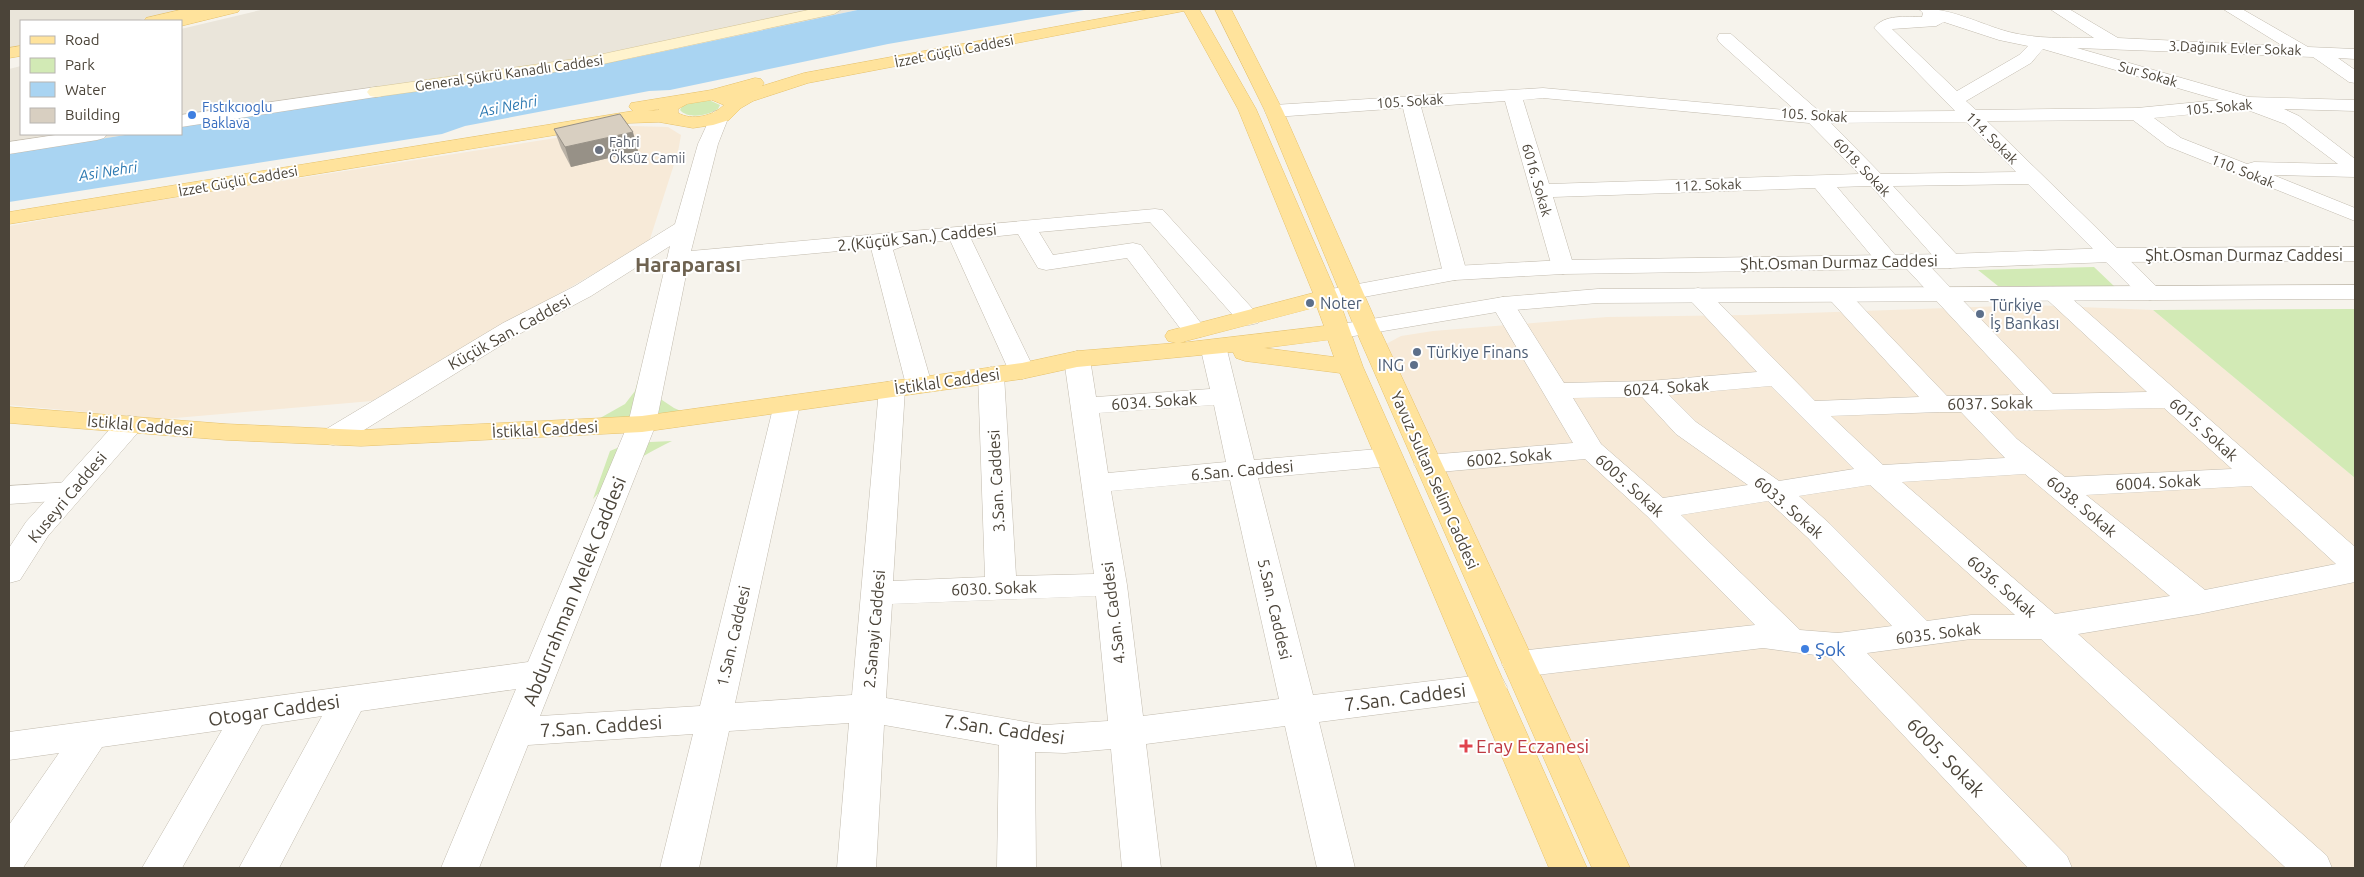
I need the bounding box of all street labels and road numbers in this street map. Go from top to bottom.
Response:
street label: İzzet Güçlü Caddesi [893,32,1015,70]
street label: 3.Dağınık Evler Sokak [2168,38,2302,58]
street label: General Şükrü Kanadlı Caddesi [414,52,604,94]
street label: Sur Sokak [2117,58,2179,90]
street label: 105. Sokak [1376,91,1444,111]
street label: 105. Sokak [2185,96,2253,118]
street label: 105. Sokak [1780,105,1848,125]
street label: 114. Sokak [1963,109,2021,167]
street label: 6018. Sokak [1830,134,1894,200]
street label: 6016. Sokak [1519,142,1555,218]
street label: 110. Sokak [2209,151,2277,191]
street label: İzzet Güçlü Caddesi [177,163,299,199]
street label: 112. Sokak [1674,176,1742,194]
street label: 2.(Küçük San.) Caddesi [837,220,998,255]
street label: Şht.Osman Durmaz Caddesi [2145,246,2343,264]
street label: Şht.Osman Durmaz Caddesi [1740,251,1938,273]
street label: Küçük San. Caddesi [445,291,573,373]
street label: İstiklal Caddesi [893,365,1001,397]
street label: 6024. Sokak [1623,375,1709,399]
street label: Yavuz Sultan Selim Caddesi [1388,388,1482,572]
street label: 6034. Sokak [1111,389,1197,413]
street label: 6037. Sokak [1947,393,2033,413]
street label: 6015. Sokak [2166,394,2242,464]
street label: İstiklal Caddesi [86,411,194,439]
street label: İstiklal Caddesi [492,417,598,441]
street label: 3.San. Caddesi [984,429,1008,533]
street label: 6002. Sokak [1465,444,1553,470]
street label: Kuseyri Caddesi [24,448,110,546]
street label: 6005. Sokak [1592,450,1668,520]
street label: 6.San. Caddesi [1190,457,1294,483]
street label: 6004. Sokak [2115,471,2201,493]
street label: 6033. Sokak [1751,472,1827,542]
street label: 6038. Sokak [2043,472,2121,540]
street label: Abdurrahman Melek Caddesi [518,473,630,709]
street label: 6036. Sokak [1964,551,2040,621]
street label: 5.San. Caddesi [1255,557,1295,661]
street label: 4.San. Caddesi [1098,561,1128,665]
street label: 2.Sanayi Caddesi [860,569,888,689]
street label: 6030. Sokak [951,578,1037,598]
street label: 1.San. Caddesi [713,584,753,688]
street label: 6035. Sokak [1894,619,1982,647]
street label: 7.San. Caddesi [1343,679,1467,715]
street label: Otogar Caddesi [207,690,341,730]
street label: 7.San. Caddesi [942,710,1066,748]
street label: 7.San. Caddesi [539,711,663,741]
street label: 6005. Sokak [1903,713,1990,802]

